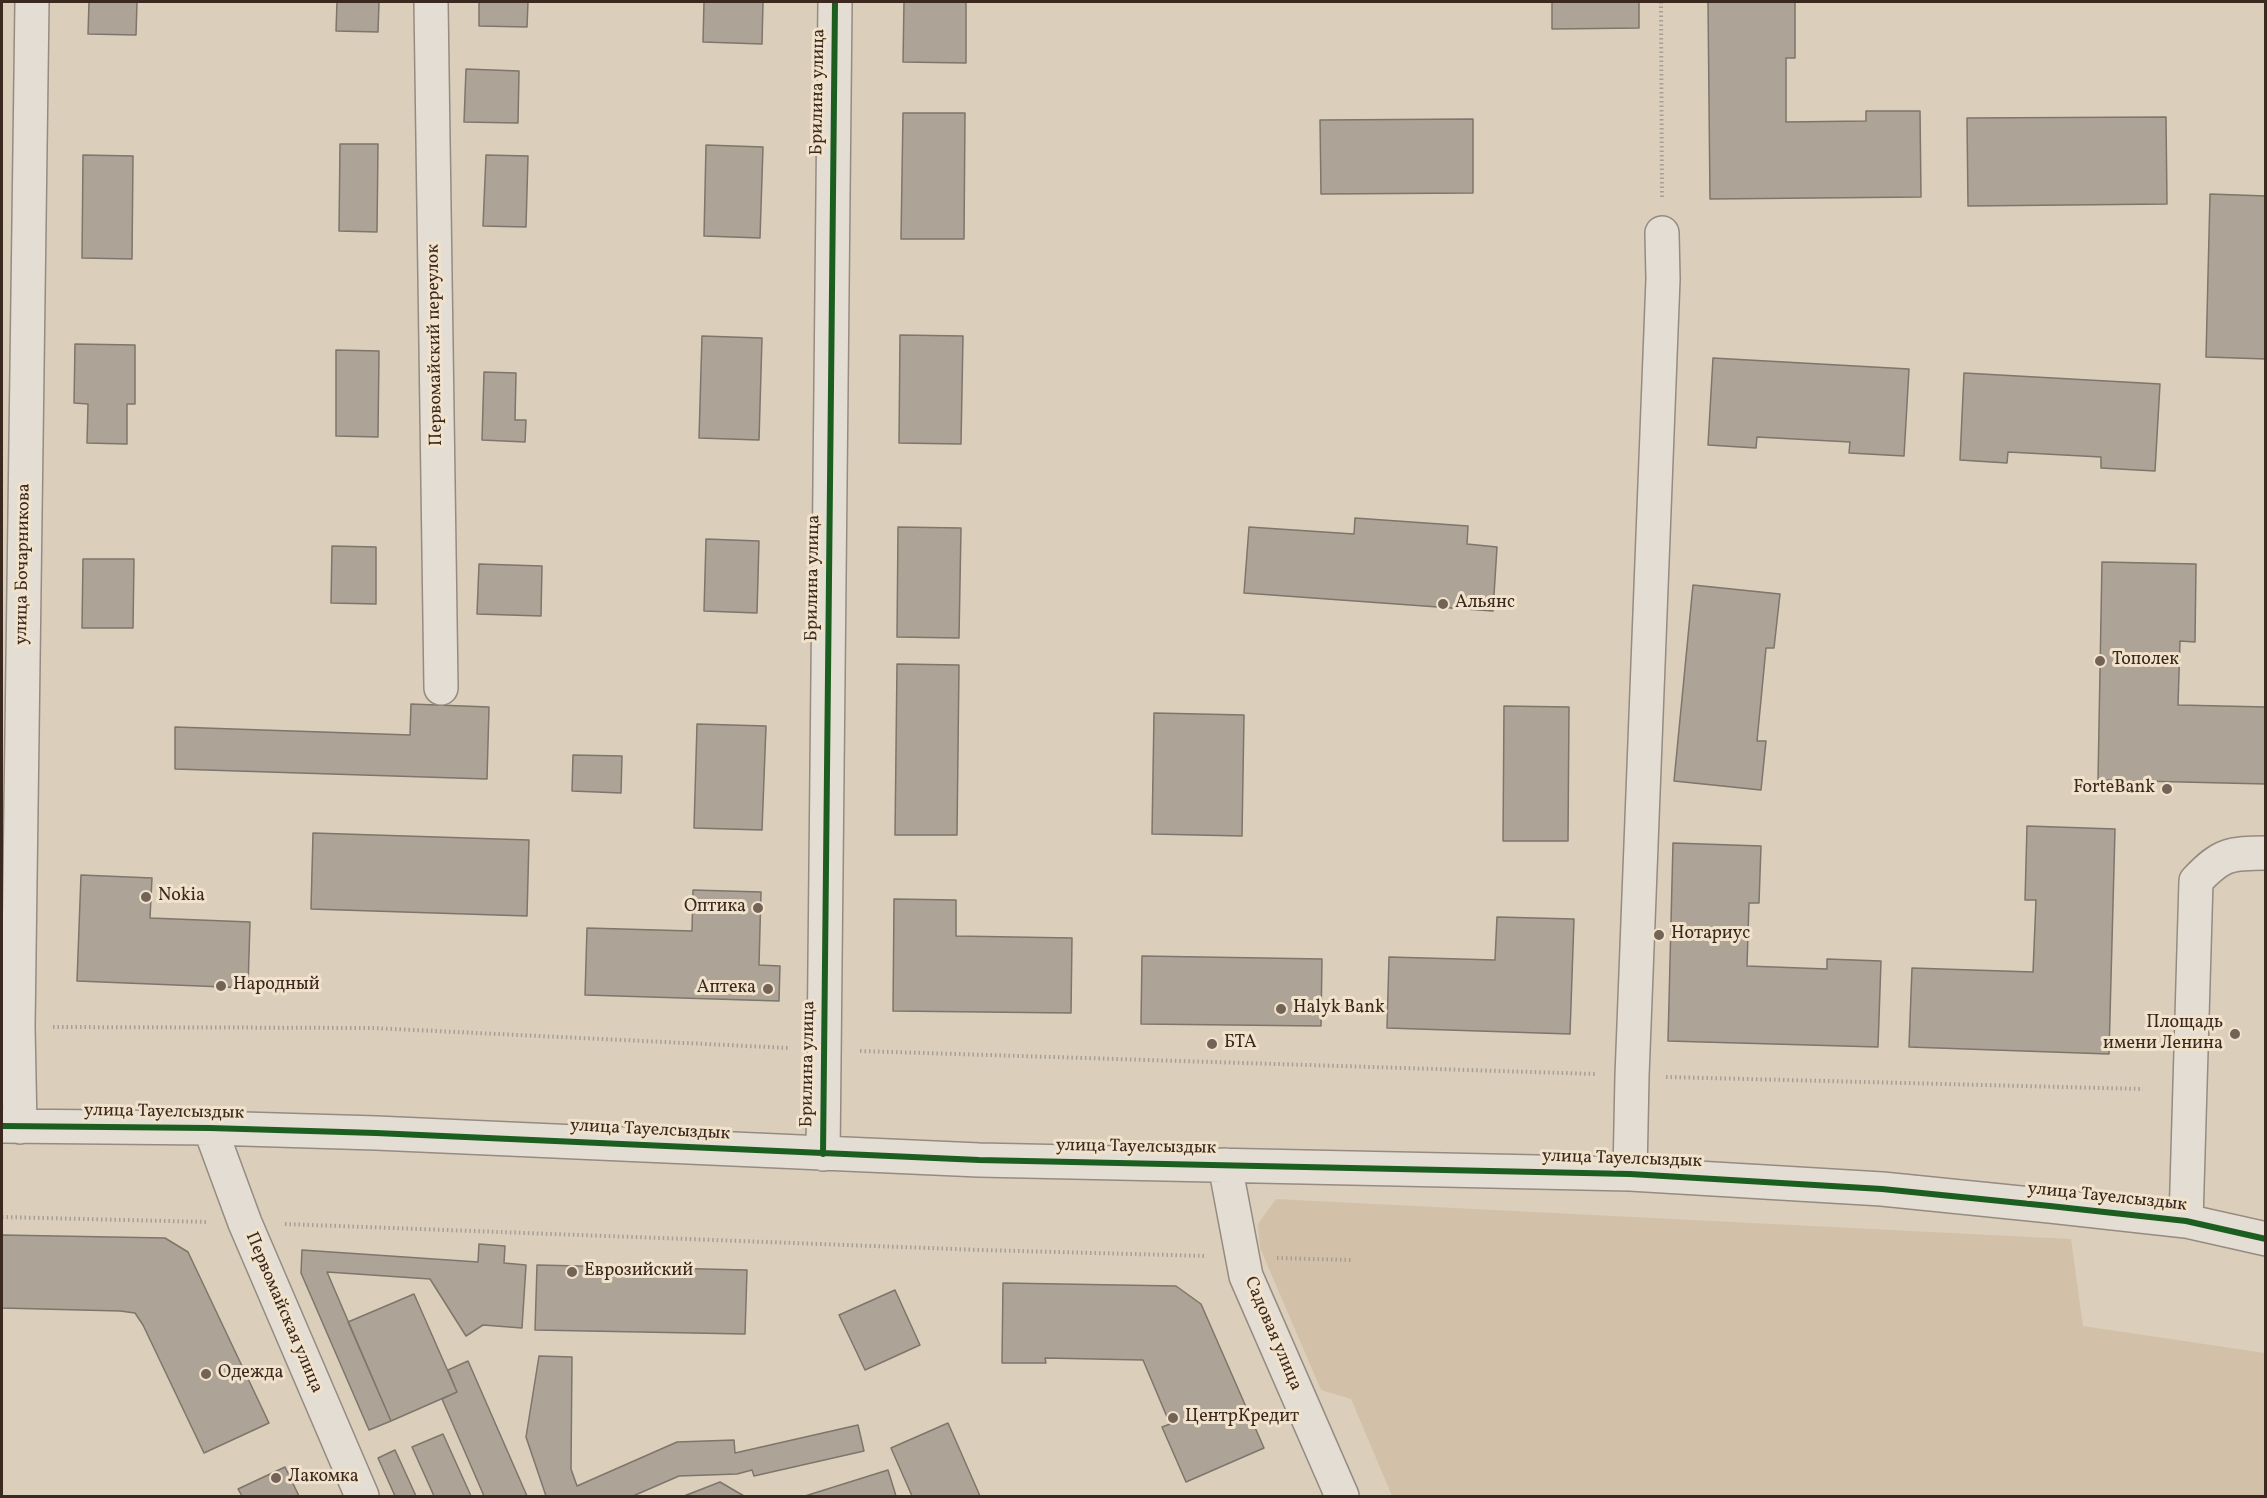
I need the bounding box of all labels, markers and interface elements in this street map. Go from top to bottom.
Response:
street label: Брилина улица [807,28,831,156]
street label: Первомайский переулок [423,244,449,446]
street label: улица Бочарникова [12,483,36,645]
street label: Брилина улица [802,514,826,642]
place label: Альянс [1455,593,1515,615]
marker: Альянс [1436,597,1450,611]
place label: Тополек [2112,650,2179,672]
marker: Тополек [2093,654,2107,668]
place label: ForteBank [2073,778,2155,800]
marker: ForteBank [2160,782,2174,796]
place label: Nokia [158,886,205,908]
marker: Nokia [139,890,153,904]
place label: Оптика [684,897,746,919]
marker: Оптика [751,901,765,915]
place label: Нотариус [1671,924,1750,946]
marker: Нотариус [1652,928,1666,942]
place label: Народный [233,975,320,997]
place label: Аптека [697,978,756,1000]
marker: Народный [214,979,228,993]
marker: Аптека [761,982,775,996]
place label: Halyk Bank [1293,998,1385,1020]
street label: Брилина улица [797,1000,821,1128]
marker: Halyk Bank [1274,1002,1288,1016]
place label: Площадь имени Ленина [2103,1013,2223,1056]
marker: Площадь имени Ленина [2228,1027,2242,1041]
place label: БТА [1224,1033,1257,1055]
marker: БТА [1205,1037,1219,1051]
street label: улица Тауелсыздык [84,1101,244,1125]
street label: улица Тауелсыздык [569,1116,731,1146]
street label: улица Тауелсыздык [1056,1136,1216,1160]
street label: улица Тауелсыздык [1542,1146,1702,1174]
street label: улица Тауелсыздык [2026,1179,2188,1217]
street label: Первомайская улица [239,1229,327,1397]
place label: Еврозийский [584,1261,693,1283]
marker: Еврозийский [565,1265,579,1279]
street label: Садовая улица [1238,1274,1306,1394]
place label: Одежда [218,1363,283,1385]
marker: Одежда [199,1367,213,1381]
place label: ЦентрКредит [1185,1407,1299,1429]
marker: ЦентрКредит [1166,1411,1180,1425]
place label: Лакомка [288,1467,359,1489]
marker: Лакомка [269,1471,283,1485]

